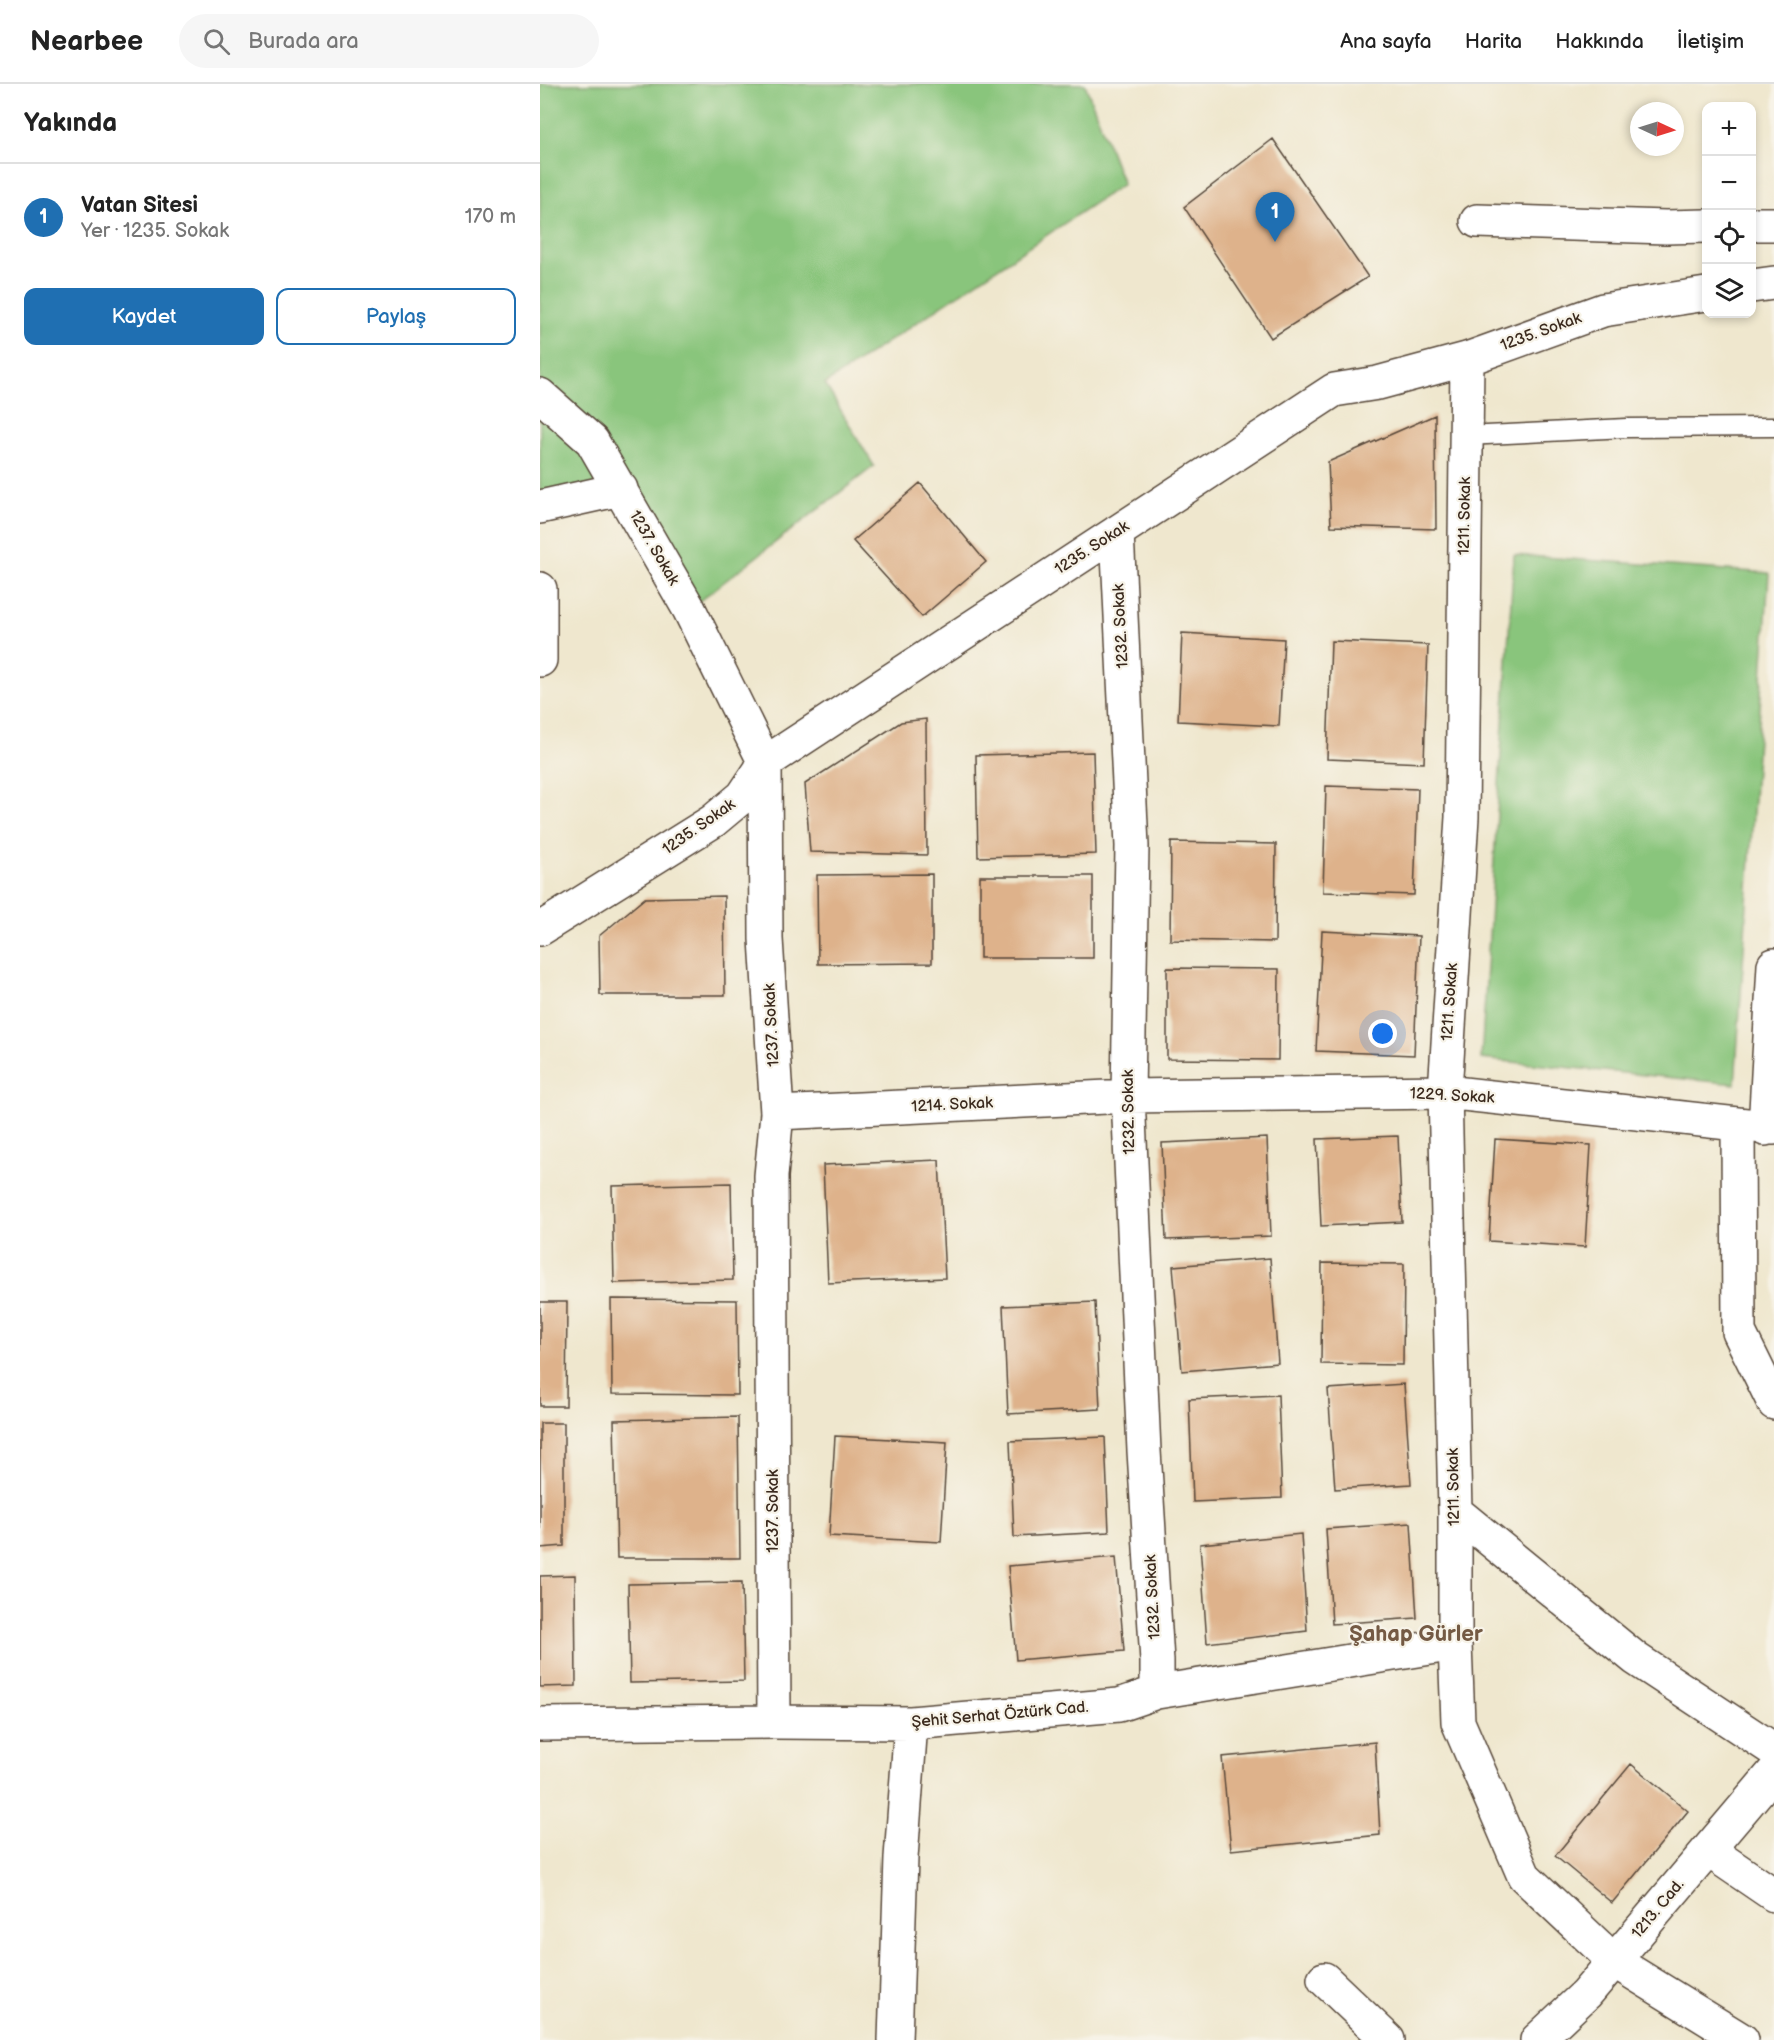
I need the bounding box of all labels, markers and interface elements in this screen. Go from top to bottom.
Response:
search box [179,14,599,68]
text: Nearbee [30,25,143,58]
icon: search [200,25,233,58]
text: Burada ara [248,28,359,55]
text: Ana sayfa [1340,29,1432,54]
text: Harita [1465,29,1522,54]
text: Hakkında [1555,29,1644,54]
text: İletişim [1677,29,1744,54]
north arrow [1630,102,1684,156]
map controls [1702,102,1756,318]
button: + [1702,102,1756,156]
text: Yakında [24,108,117,139]
button: − [1702,156,1756,210]
text: Vatan Sitesi [81,192,198,219]
pin: 1 [1256,192,1294,242]
text: 1 [39,205,48,229]
text: 170 m [465,205,516,229]
button: locate [1702,210,1756,264]
text: Yer · 1235. Sokak [81,219,229,243]
button: layers [1702,264,1756,318]
button: Kaydet [24,288,264,345]
button: Paylaş [276,288,516,345]
street label: 1235. Sokak [1498,309,1584,355]
street label: 1211. Sokak [1455,477,1475,555]
street label: 1237. Sokak [625,507,683,589]
street label: 1235. Sokak [1051,517,1133,579]
street label: 1232. Sokak [1109,583,1133,669]
street label: 1235. Sokak [659,795,739,859]
street label: 1211. Sokak [1438,962,1462,1042]
street label: 1237. Sokak [760,983,784,1067]
your location [1368,1019,1397,1048]
street label: 1232. Sokak [1119,1069,1139,1155]
street label: 1229. Sokak [1409,1084,1495,1108]
street label: 1214. Sokak [911,1093,993,1117]
street label: 1211. Sokak [1444,1448,1464,1526]
street label: 1237. Sokak [764,1469,783,1553]
street label: 1232. Sokak [1141,1554,1165,1640]
district label: Şahap Gürler [1349,1621,1483,1648]
street label: Şehit Serhat Öztürk Cad. [911,1696,1089,1732]
street label: 1213. Cad. [1628,1875,1688,1943]

